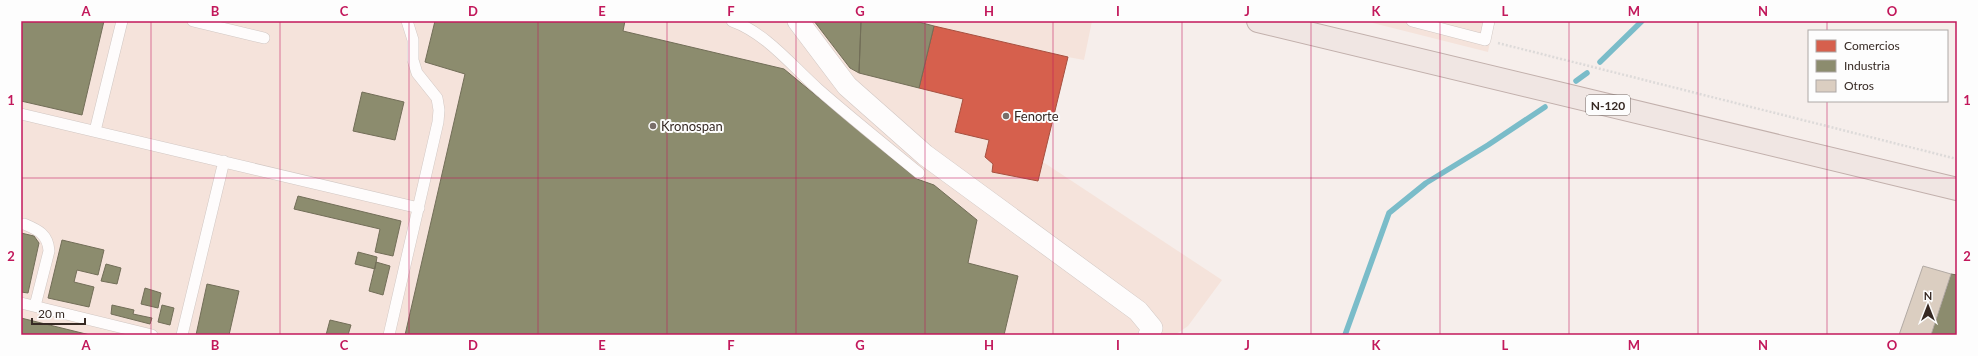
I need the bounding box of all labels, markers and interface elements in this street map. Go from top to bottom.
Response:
text: A [80,3,91,19]
text: B [211,3,220,19]
text: C [340,3,349,19]
text: D [468,3,478,19]
text: E [598,3,606,19]
text: F [727,3,735,19]
text: G [855,3,865,19]
text: H [984,3,994,19]
text: I [1116,3,1120,19]
text: J [1244,3,1250,19]
text: K [1372,3,1382,19]
text: L [1502,3,1509,19]
text: M [1628,3,1640,19]
text: N [1758,3,1768,19]
text: O [1887,3,1898,19]
legend [1808,30,1948,102]
text: Comercios [1844,38,1900,53]
text: Industria [1844,58,1890,73]
text: Otros [1844,78,1874,93]
text: 1 [7,92,15,108]
text: 1 [1963,92,1971,108]
road number: N-120 [1586,95,1630,115]
place label: Fenorte [1014,108,1059,124]
marker: Fenorte [1001,111,1011,121]
place label: Kronospan [661,118,723,134]
marker: Kronospan [648,121,658,131]
text: 2 [7,248,15,264]
text: 2 [1963,248,1971,264]
north arrow [1908,286,1948,326]
text: N [1924,289,1932,302]
scale bar [32,300,85,326]
text: 20 m [38,306,65,321]
text: A [80,337,91,353]
text: B [211,337,220,353]
text: C [340,337,349,353]
text: D [468,337,478,353]
text: E [598,337,606,353]
text: F [727,337,735,353]
text: G [855,337,865,353]
text: H [984,337,994,353]
text: I [1116,337,1120,353]
text: J [1244,337,1250,353]
text: K [1372,337,1382,353]
text: L [1502,337,1509,353]
text: M [1628,337,1640,353]
text: N [1758,337,1768,353]
text: O [1887,337,1898,353]

